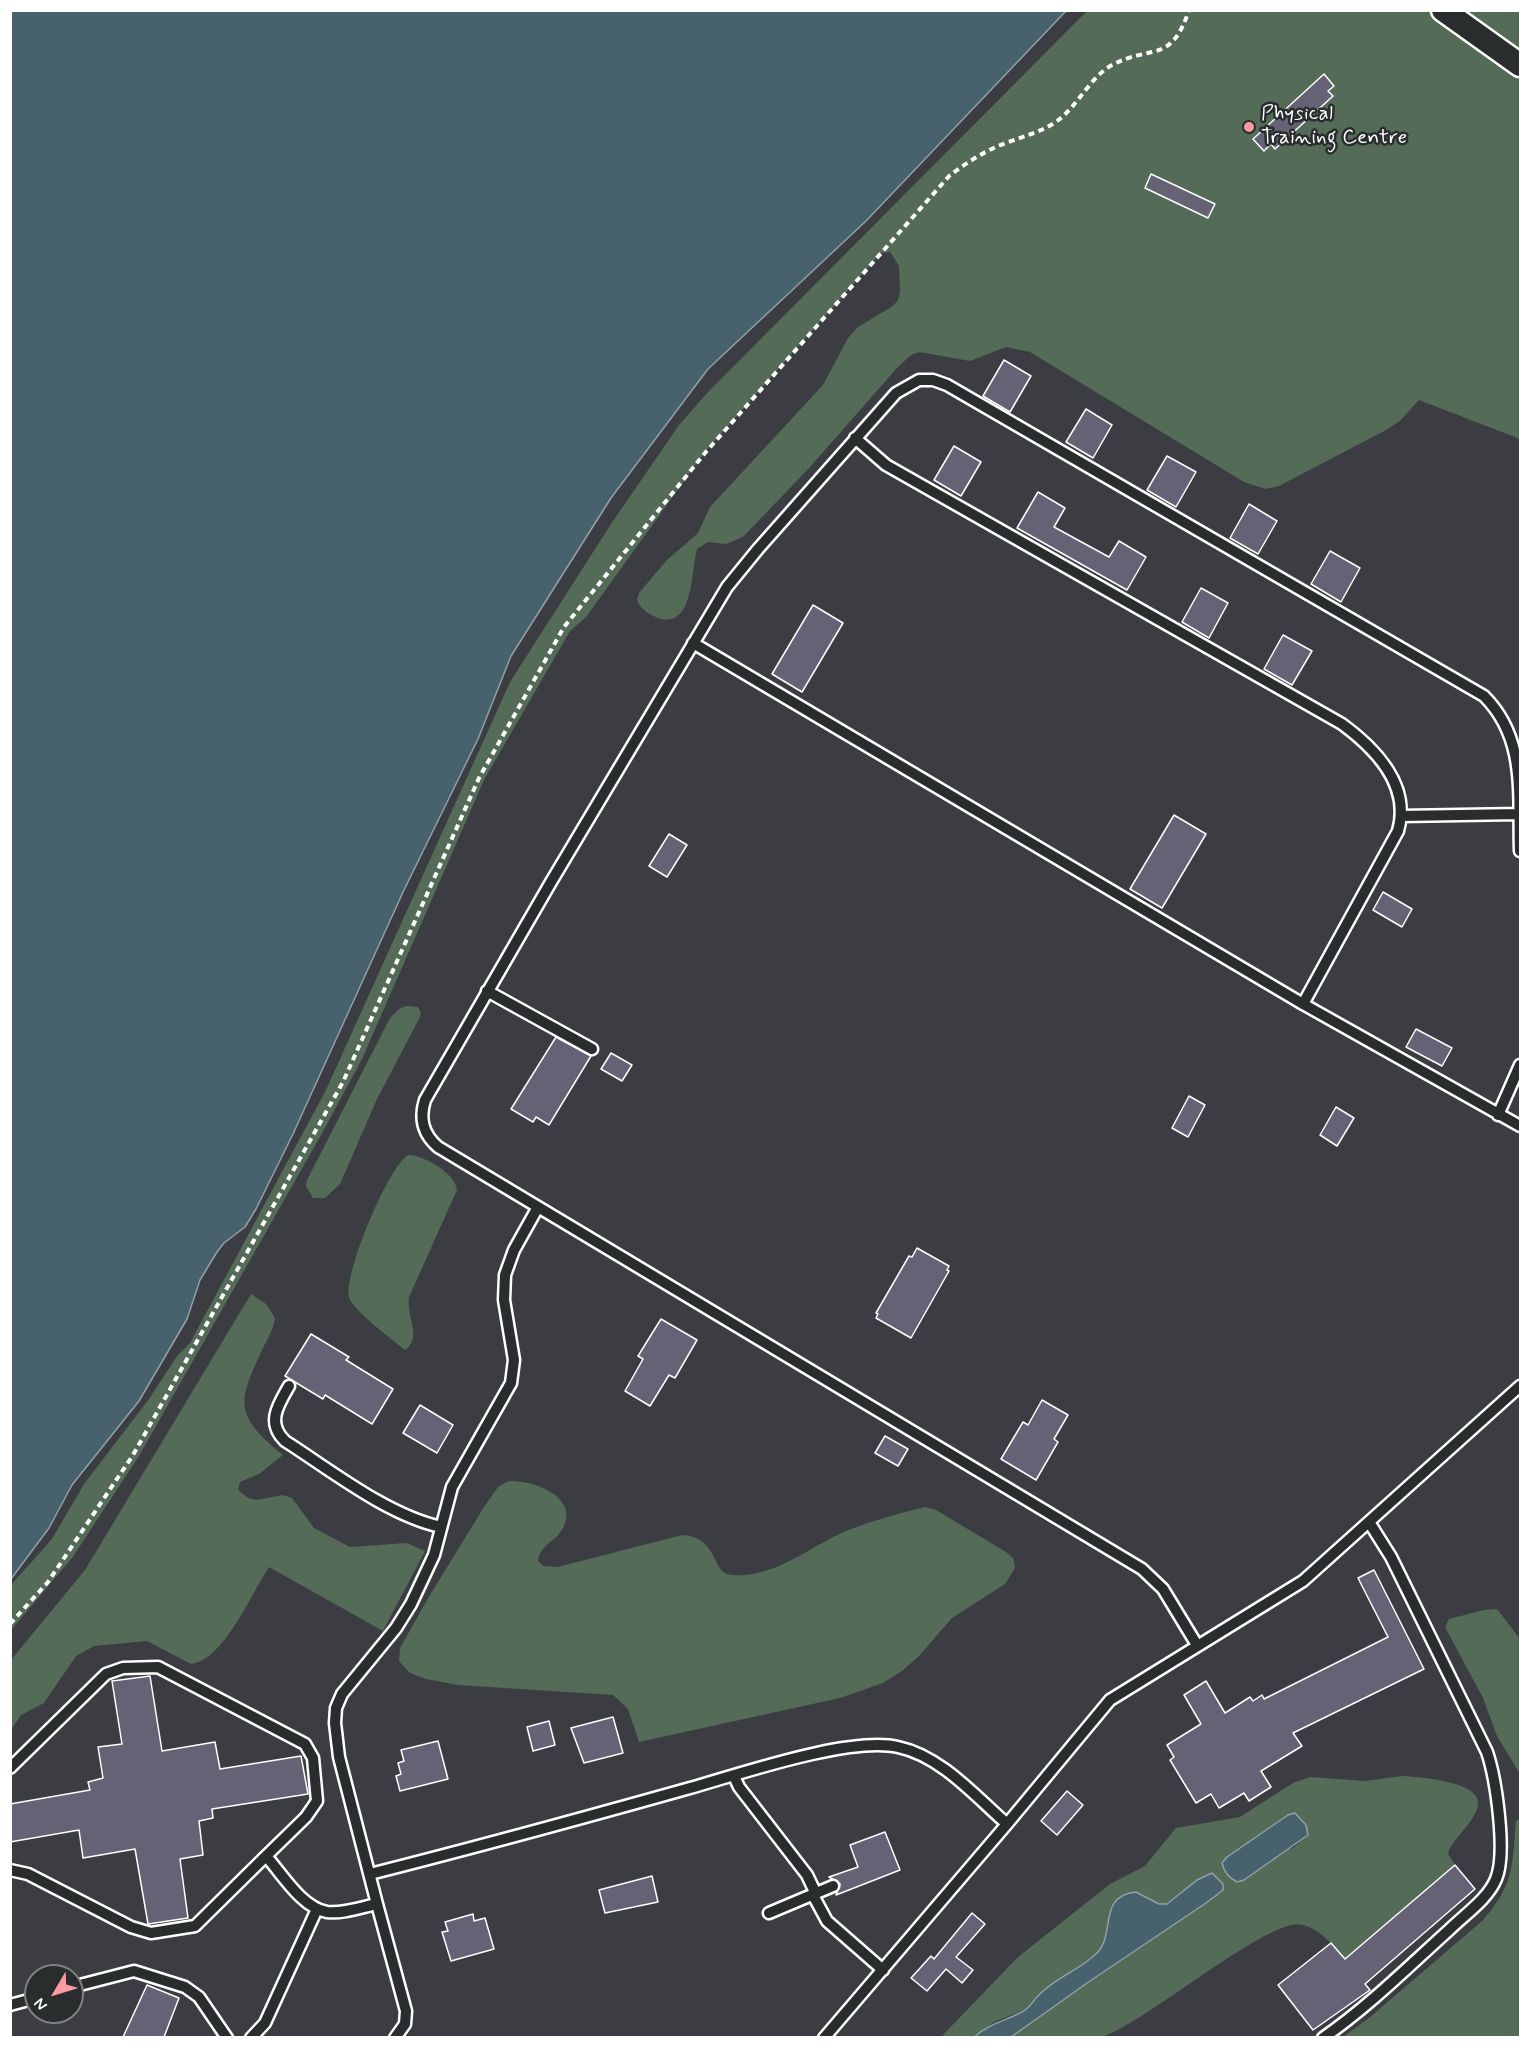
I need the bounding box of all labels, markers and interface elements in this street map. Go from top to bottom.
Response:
place label: Physical Training Centre [1261,102,1407,152]
marker: Physical Training Centre [1242,120,1256,134]
north arrow [24,1964,84,2024]
text: N [29,1993,53,2015]

